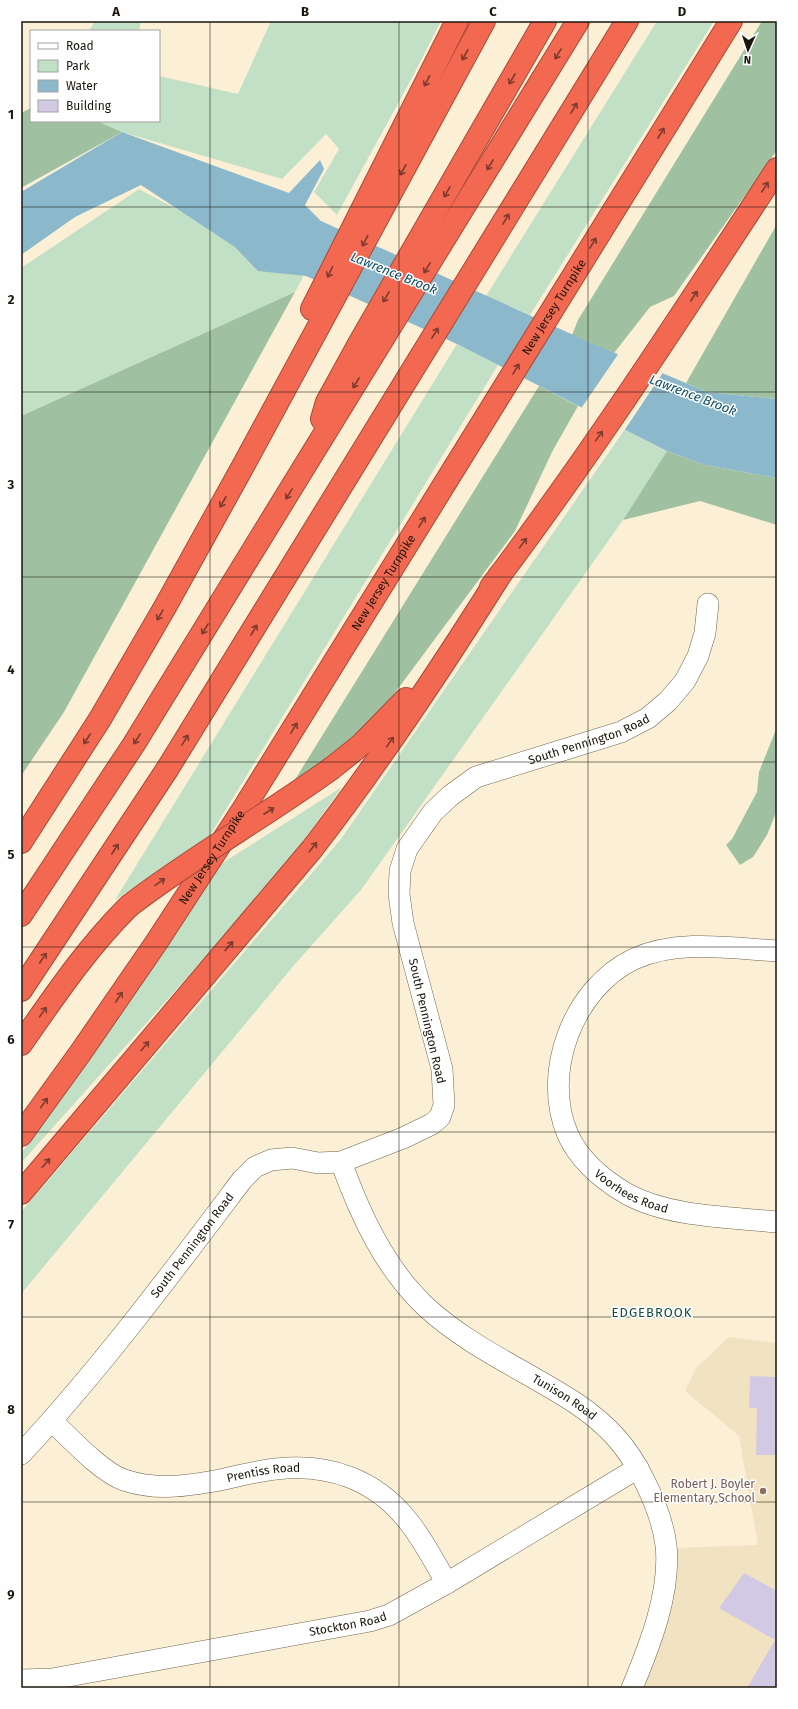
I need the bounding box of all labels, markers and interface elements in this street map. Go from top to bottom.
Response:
text: A [111,4,120,19]
text: B [301,4,309,19]
text: C [489,4,497,19]
text: D [678,4,687,19]
legend [30,30,160,122]
north arrow [728,30,768,70]
text: Road [66,39,94,53]
one-way arrow [554,48,562,59]
one-way arrow [461,49,469,61]
text: N [744,53,751,66]
text: Park [66,59,90,73]
one-way arrow [507,73,515,85]
one-way arrow [422,74,430,86]
text: Water [66,79,98,93]
text: Building [66,99,112,113]
one-way arrow [570,102,578,114]
text: 1 [8,107,14,122]
one-way arrow [658,127,666,139]
one-way arrow [486,159,494,170]
one-way arrow [399,163,407,175]
one-way arrow [761,182,769,193]
one-way arrow [442,186,450,198]
one-way arrow [502,213,510,225]
one-way arrow [361,234,368,246]
one-way arrow [589,238,597,249]
water label: Lawrence Brook [349,249,439,297]
street label: New Jersey Turnpike [519,257,589,357]
one-way arrow [422,262,430,274]
one-way arrow [326,266,333,278]
one-way arrow [381,291,389,303]
one-way arrow [690,291,698,302]
text: 2 [8,292,15,307]
one-way arrow [432,327,440,339]
one-way arrow [512,364,520,375]
water label: Lawrence Brook [647,372,739,418]
one-way arrow [351,377,359,389]
one-way arrow [594,431,603,442]
text: 3 [7,477,15,492]
one-way arrow [284,488,292,500]
one-way arrow [219,496,227,508]
one-way arrow [418,516,426,528]
street label: New Jersey Turnpike [349,532,418,633]
one-way arrow [519,538,527,549]
one-way arrow [156,609,164,620]
one-way arrow [201,623,209,635]
one-way arrow [250,624,258,636]
text: 4 [7,662,15,677]
street label: South Pennington Road [526,711,652,767]
one-way arrow [291,722,299,734]
one-way arrow [83,733,91,744]
one-way arrow [133,733,141,744]
one-way arrow [182,734,190,746]
one-way arrow [386,737,394,748]
street label: New Jersey Turnpike [176,807,248,907]
one-way arrow [263,807,274,815]
one-way arrow [308,842,317,852]
one-way arrow [110,844,119,855]
text: 5 [8,847,15,862]
one-way arrow [155,878,166,886]
one-way arrow [225,941,234,952]
one-way arrow [39,953,47,964]
street label: South Pennington Road [406,957,448,1085]
one-way arrow [115,992,123,1003]
one-way arrow [39,1007,47,1018]
text: 6 [7,1032,15,1047]
one-way arrow [141,1040,150,1051]
one-way arrow [40,1098,48,1109]
one-way arrow [42,1157,51,1168]
street label: Voorhees Road [592,1167,670,1216]
street label: South Pennington Road [148,1190,237,1301]
text: 7 [8,1217,14,1232]
district label: EDGEBROOK [612,1305,692,1320]
street label: Tunison Road [530,1371,599,1423]
text: 8 [7,1402,15,1417]
street label: Prentiss Road [225,1461,300,1485]
place label: Robert J. Boyler Elementary School [653,1477,755,1505]
marker: Robert J. Boyler Elementary School [758,1486,768,1496]
text: 9 [7,1587,15,1602]
street label: Stockton Road [308,1609,388,1639]

